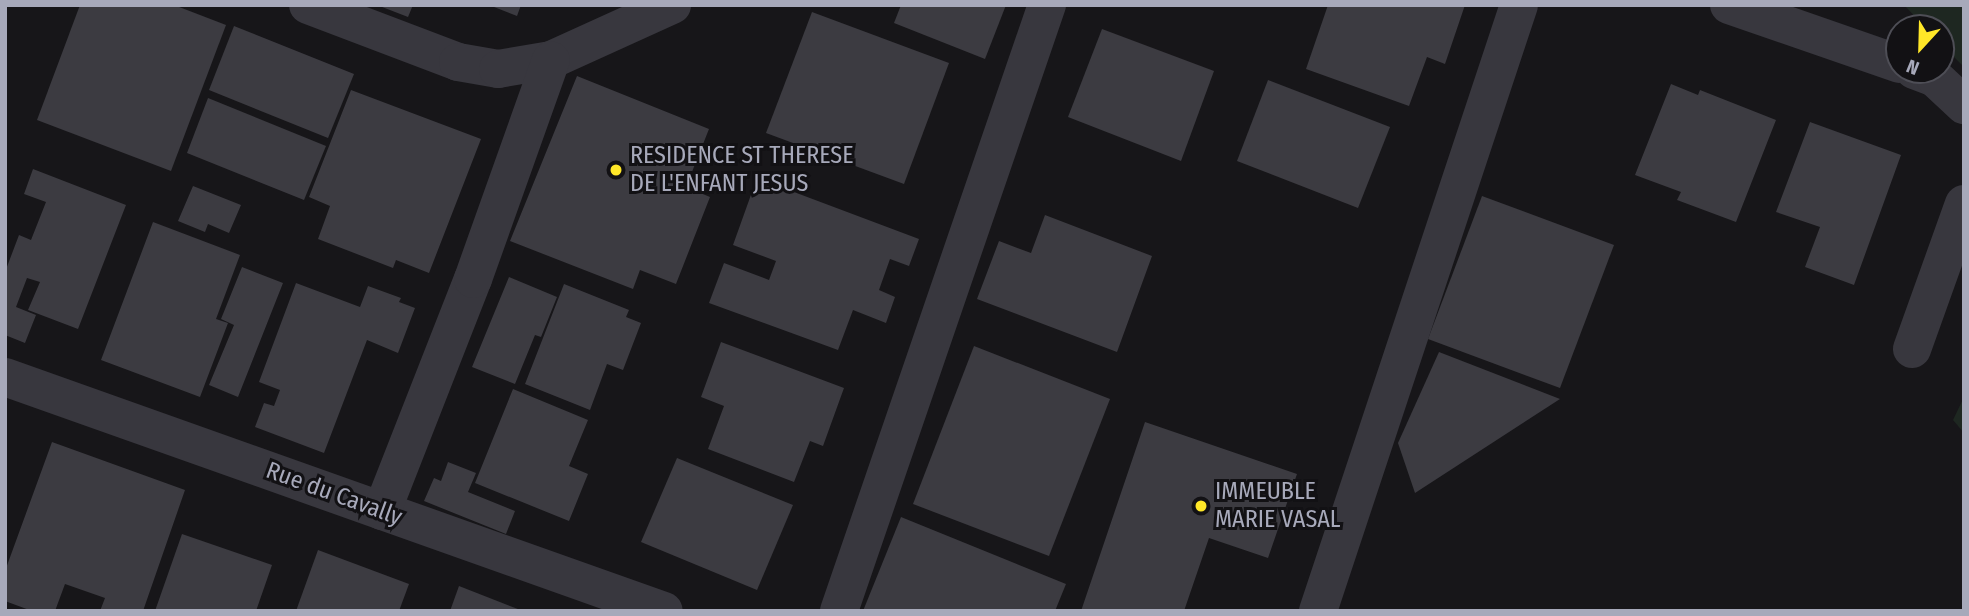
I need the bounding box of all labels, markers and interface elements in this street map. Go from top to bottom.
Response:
north arrow [1885,14,1955,84]
text: N [1903,54,1922,80]
place label: RESIDENCE ST THERESE DE L'ENFANT JESUS [630,142,853,198]
marker: RESIDENCE ST THERESE DE L'ENFANT JESUS [608,162,624,178]
street label: Rue du Cavally [262,456,406,532]
place label: IMMEUBLE MARIE VASAL [1215,478,1340,534]
marker: IMMEUBLE MARIE VASAL [1193,498,1209,514]

